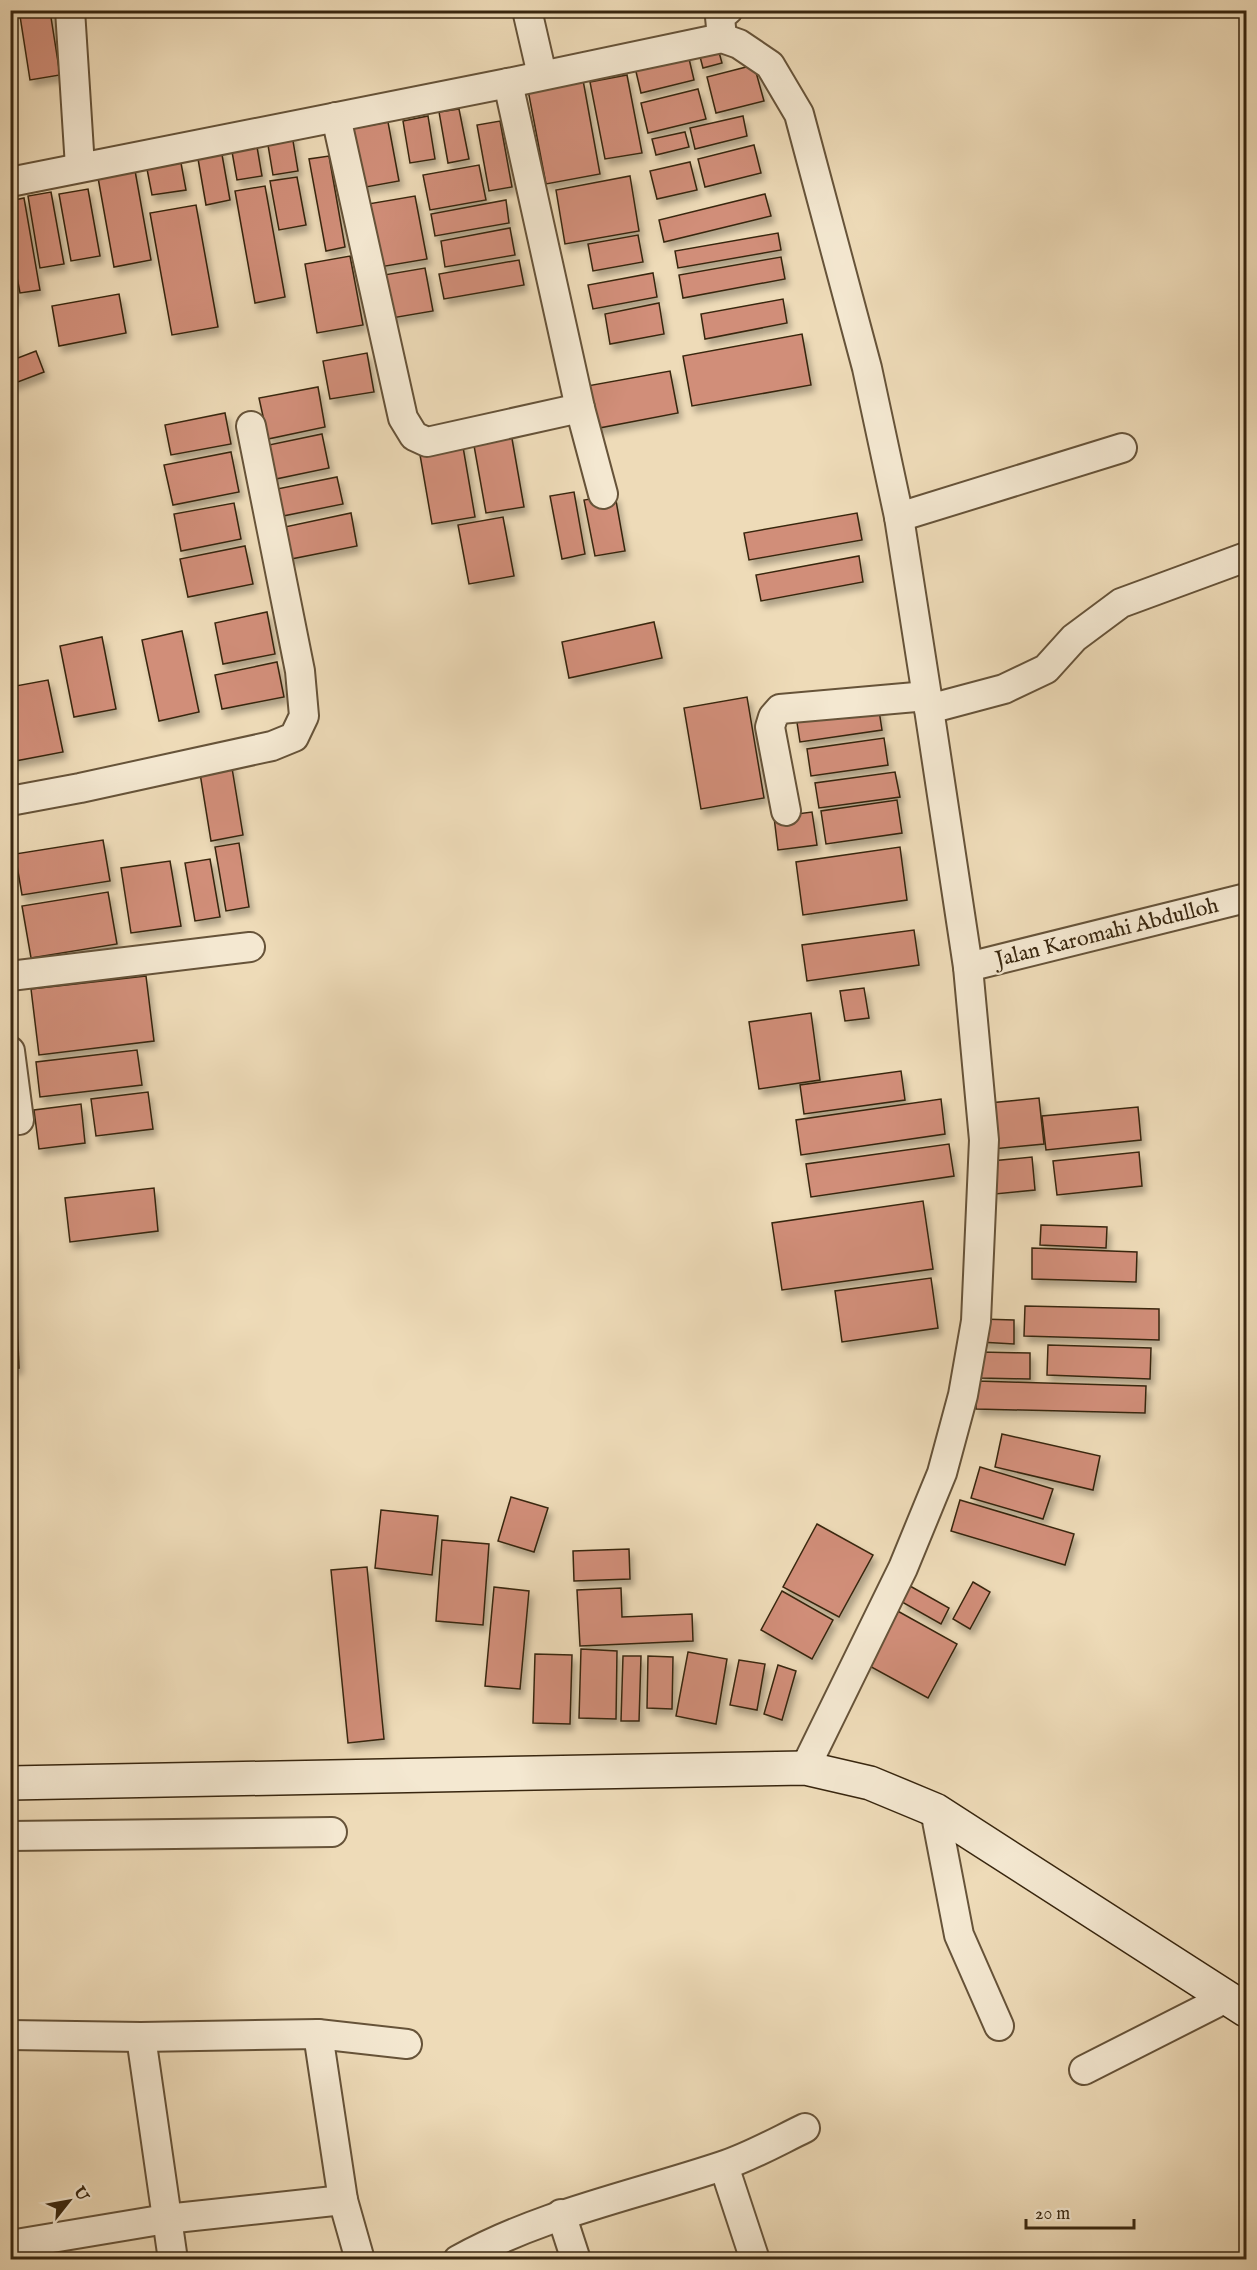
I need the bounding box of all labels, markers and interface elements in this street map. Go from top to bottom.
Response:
street label: Jalan Karomahi Abdulloh [989,892,1222,975]
north arrow [39,2171,99,2231]
text: U [68,2182,92,2206]
scale bar [1026,2192,1134,2230]
text: 20 m [1035,2203,1070,2226]

